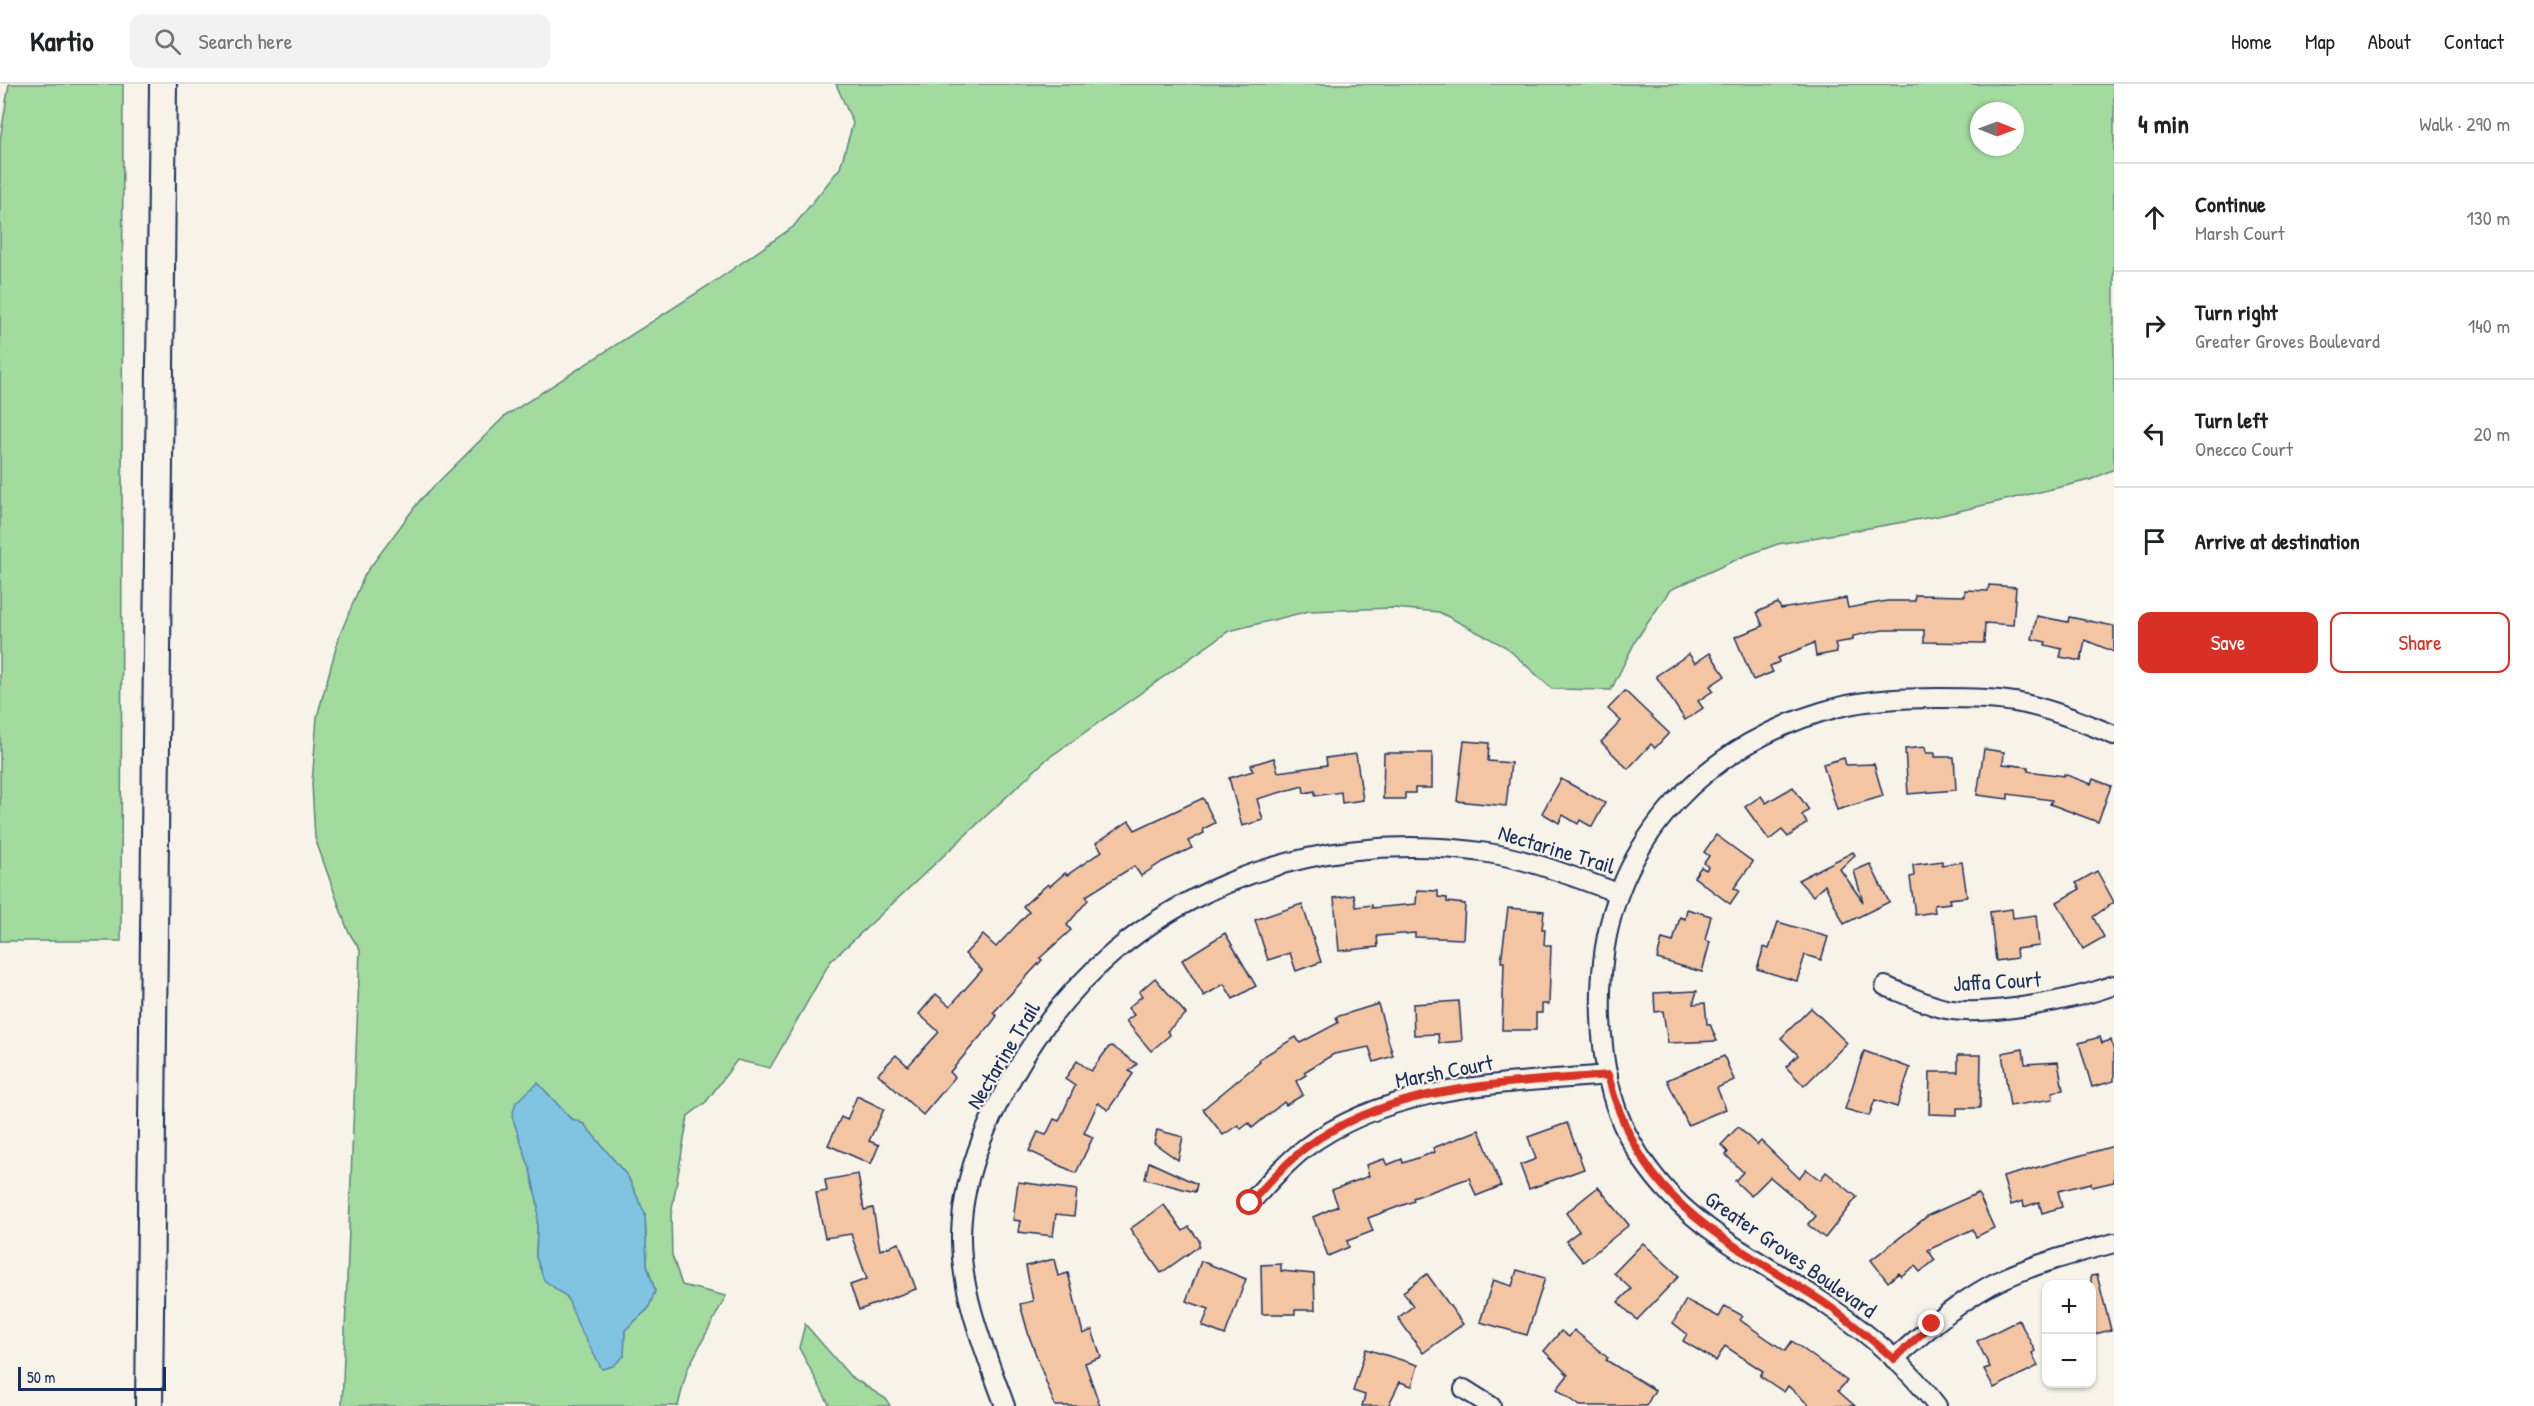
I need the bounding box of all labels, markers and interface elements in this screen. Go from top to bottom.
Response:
search box [130,14,550,68]
text: Kartio [30,22,94,60]
icon: search [151,25,184,58]
text: Search here [199,26,293,56]
text: Home [2231,27,2272,56]
text: Map [2305,27,2335,56]
text: About [2368,27,2411,56]
text: Contact [2444,27,2504,56]
north arrow [1970,102,2024,156]
text: 4 min [2138,106,2189,141]
text: Walk · 290 m [2419,110,2510,137]
text: Continue [2195,189,2266,219]
icon: ahead [2138,201,2171,234]
text: 130 m [2467,204,2510,231]
text: Marsh Court [2195,219,2285,246]
text: Turn right [2195,297,2278,327]
icon: right [2138,309,2171,342]
text: 140 m [2468,312,2510,339]
text: Greater Groves Boulevard [2195,327,2380,354]
text: Turn left [2195,405,2268,435]
icon: left [2138,417,2171,450]
text: 20 m [2473,420,2510,447]
text: Onecco Court [2195,435,2293,462]
icon: arrive [2138,525,2171,558]
text: Arrive at destination [2195,526,2360,556]
button: Save [2138,612,2318,673]
button: Share [2330,612,2510,673]
street label: Nectarine Trail [1495,817,1619,881]
street label: Jaffa Court [1952,964,2042,998]
street label: Nectarine Trail [959,996,1047,1114]
street label: Marsh Court [1393,1047,1496,1095]
street label: Greater Groves Boulevard [1699,1183,1883,1325]
route start [1236,1189,1262,1215]
map controls [2042,1280,2096,1388]
button: + [2042,1280,2096,1334]
route end [1918,1310,1944,1336]
button: − [2042,1334,2096,1388]
scale bar [18,1364,166,1392]
text: 50 m [27,1366,56,1388]

